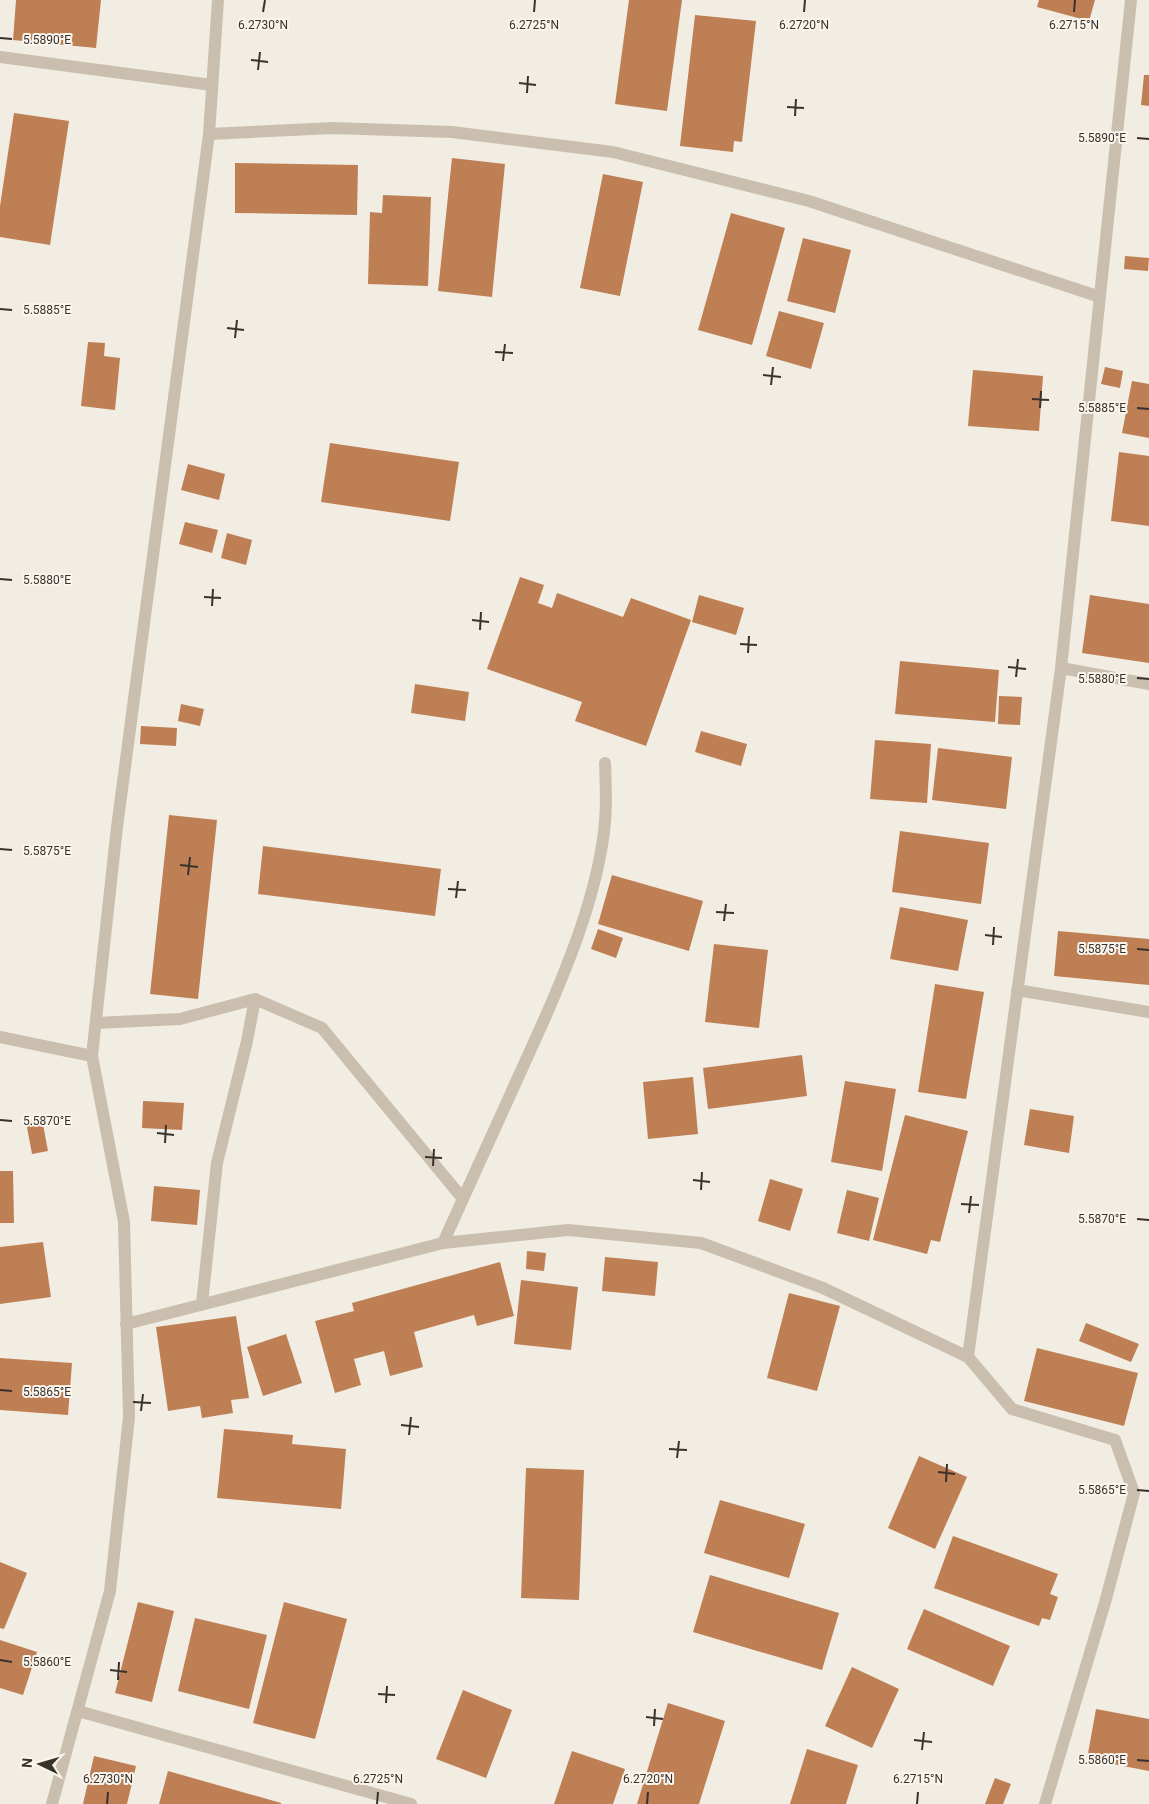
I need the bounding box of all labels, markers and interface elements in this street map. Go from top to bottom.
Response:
text: 6.2730°N [238,18,288,32]
text: 6.2725°N [509,18,559,32]
text: 6.2720°N [779,18,829,32]
text: 6.2715°N [1049,18,1099,32]
text: 5.5890°E [23,33,71,47]
text: 5.5890°E [1078,131,1126,145]
text: 5.5885°E [23,303,71,317]
text: 5.5885°E [1078,401,1126,415]
text: 5.5880°E [23,573,71,587]
text: 5.5880°E [1078,672,1126,686]
text: 5.5875°E [23,844,71,858]
text: 5.5875°E [1078,942,1126,956]
text: 5.5870°E [23,1114,71,1128]
text: 5.5870°E [1078,1212,1126,1226]
text: 5.5865°E [23,1385,71,1399]
text: 5.5865°E [1078,1483,1126,1497]
text: 5.5860°E [23,1655,71,1669]
north arrow [15,1739,65,1789]
text: 5.5860°E [1078,1753,1126,1767]
text: N [19,1757,35,1768]
text: 6.2730°N [83,1772,133,1786]
text: 6.2725°N [353,1772,403,1786]
text: 6.2720°N [623,1772,673,1786]
text: 6.2715°N [893,1772,943,1786]

